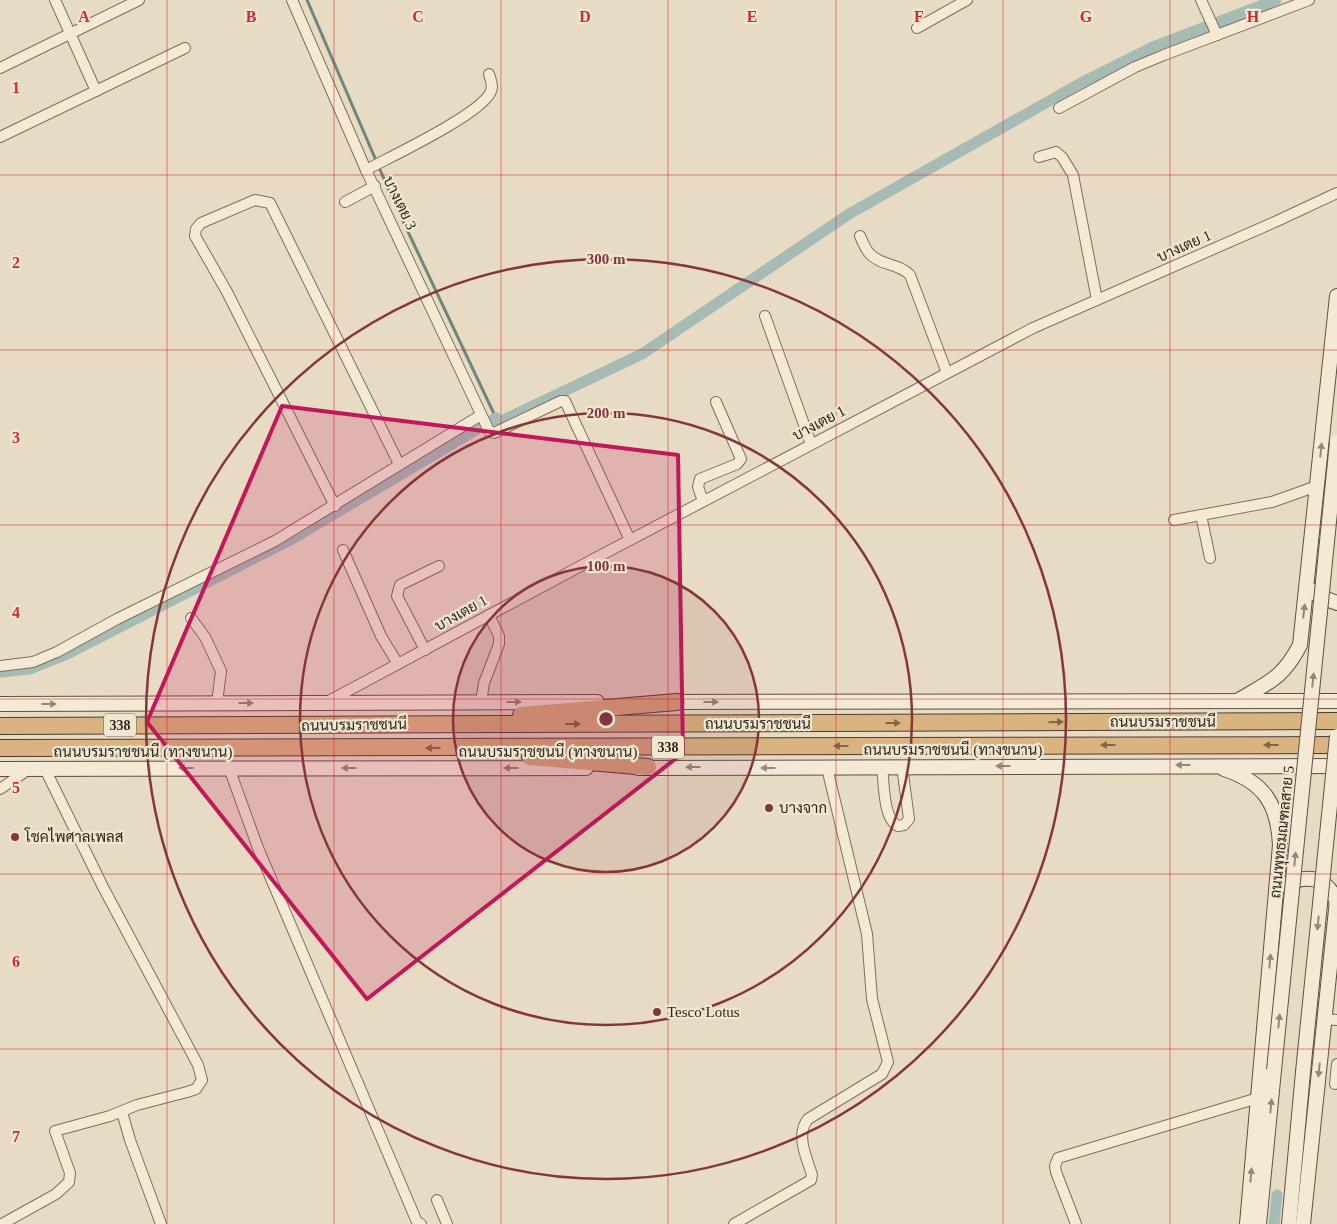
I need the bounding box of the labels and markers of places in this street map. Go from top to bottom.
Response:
centre of rings [597,710,615,728]
place label: บางจาก [779,800,827,816]
marker: บางจาก [763,802,775,814]
place label: โชคไพศาลเพลส [24,827,123,845]
marker: โชคไพศาลเพลส [9,831,21,843]
place label: Tesco Lotus [667,1004,740,1020]
marker: Tesco Lotus [651,1006,663,1018]

